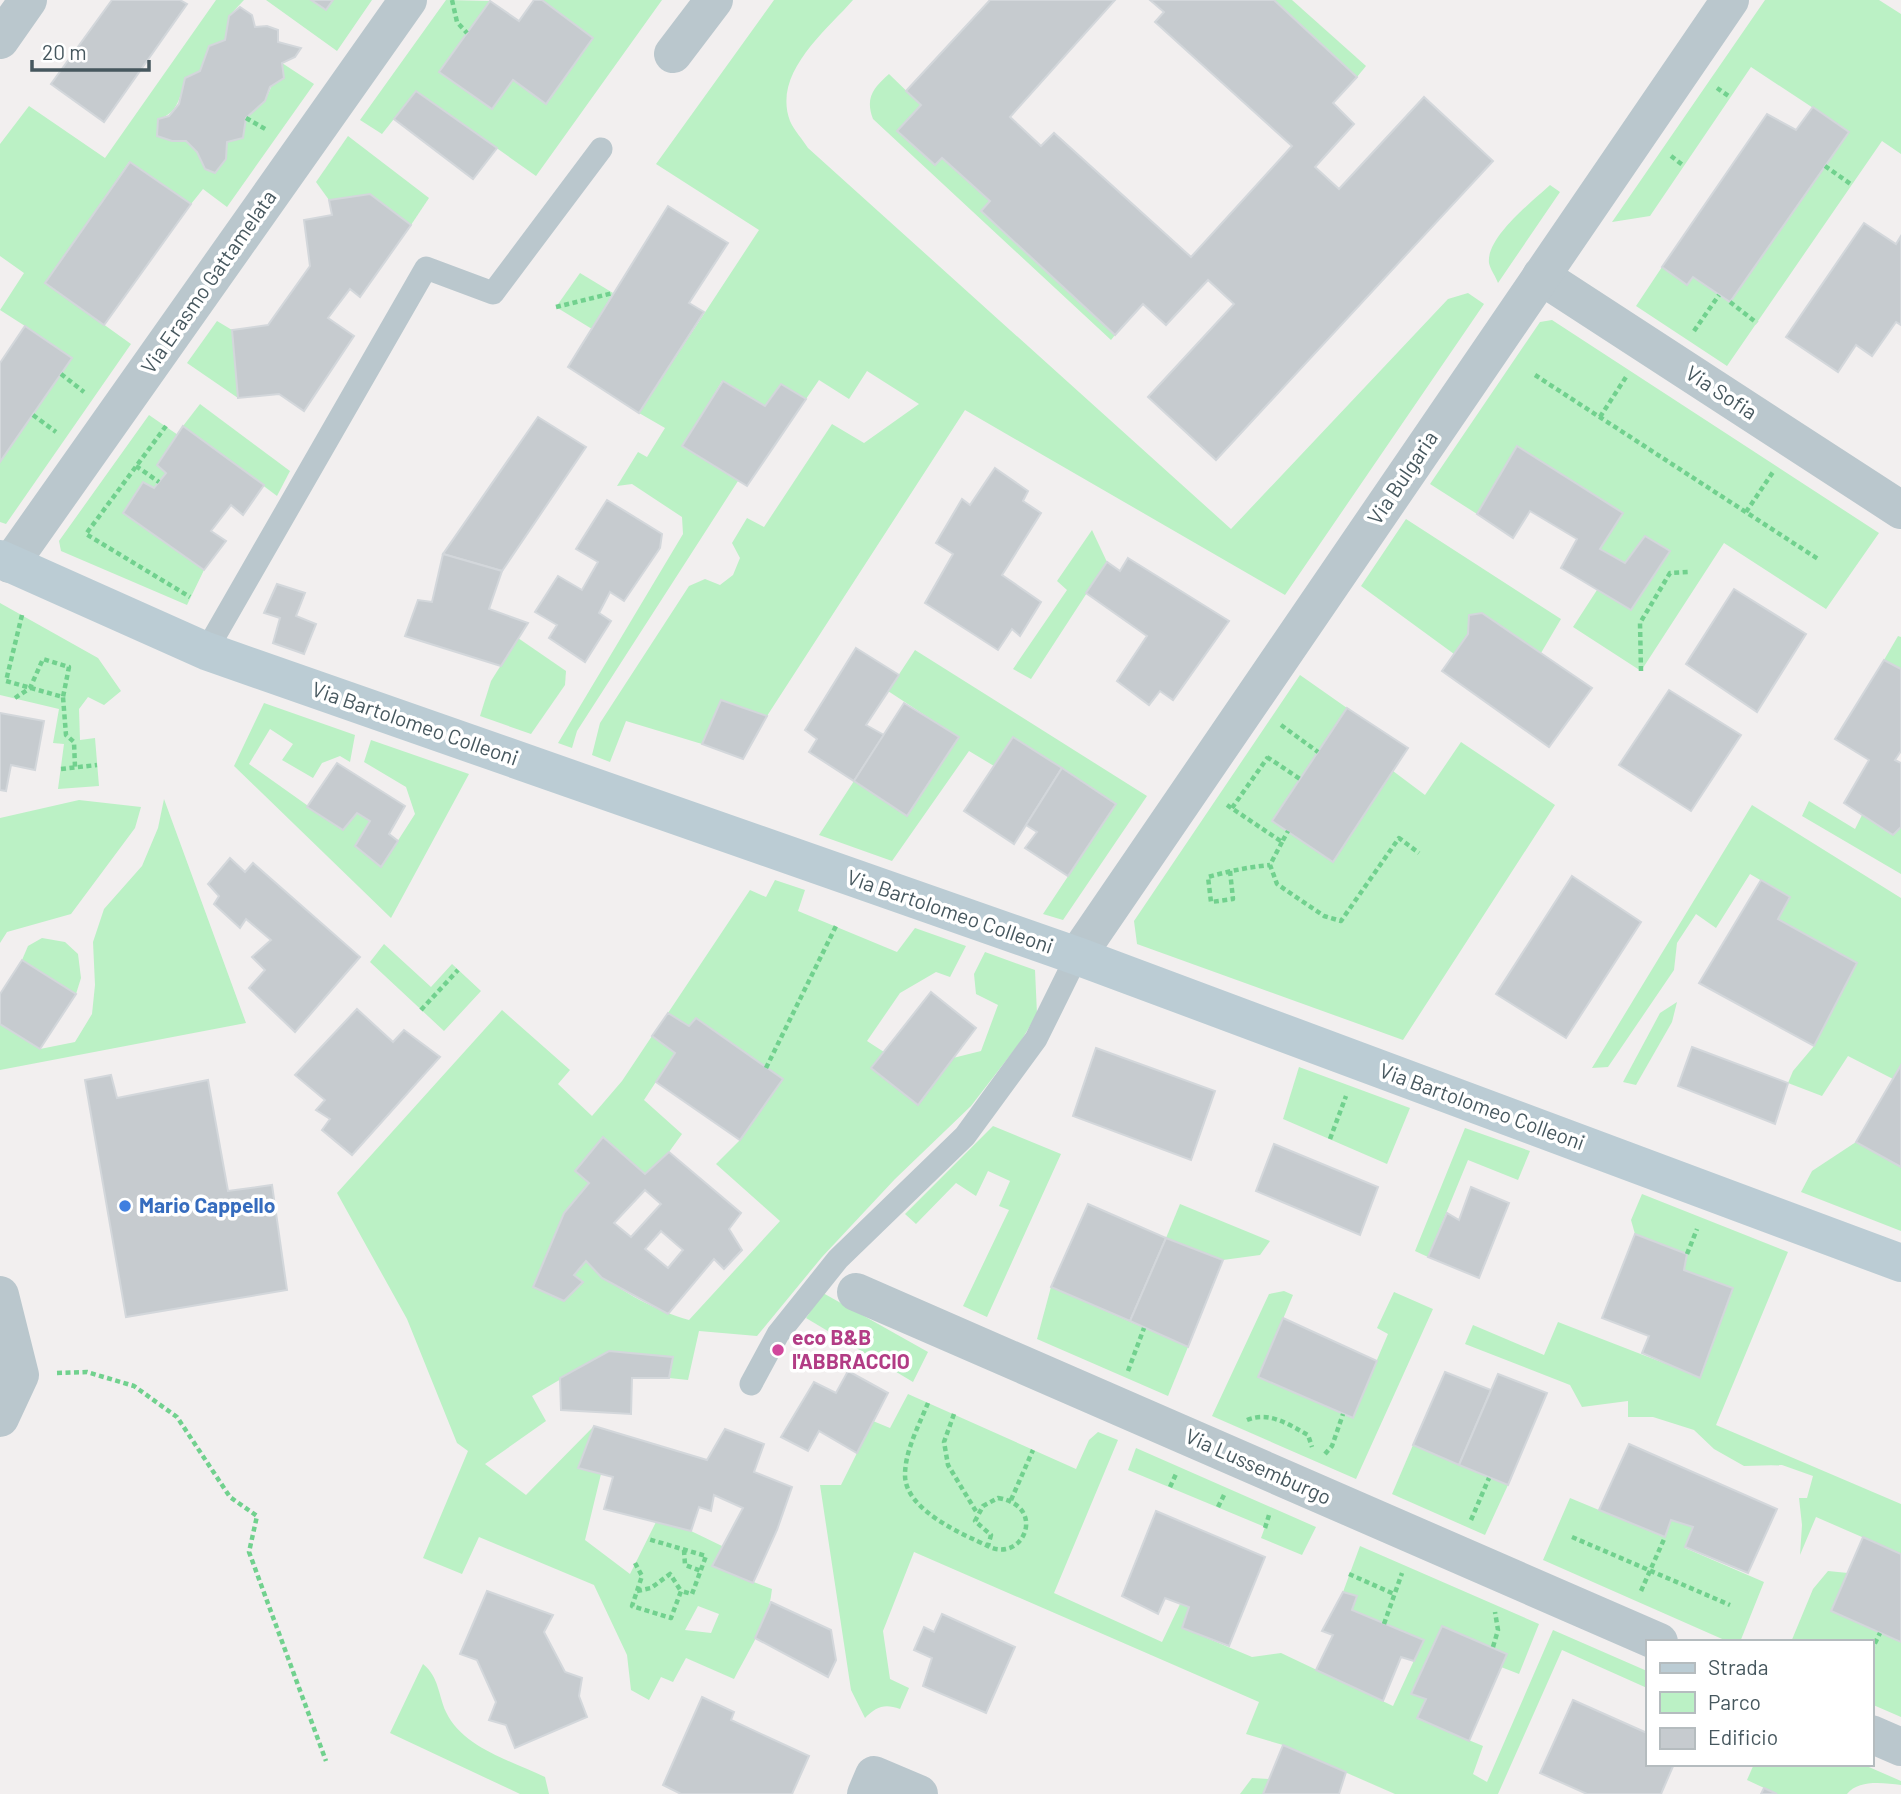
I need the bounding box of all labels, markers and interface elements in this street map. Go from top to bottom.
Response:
scale bar [32,28,149,72]
text: 20 m [42,39,87,64]
street label: Via Erasmo Gattamelata [135,185,281,378]
street label: Via Sofia [1681,359,1762,424]
street label: Via Bulgaria [1361,426,1442,529]
street label: Via Bartolomeo Colleoni [309,675,522,770]
street label: Via Bartolomeo Colleoni [844,863,1057,958]
street label: Via Bartolomeo Colleoni [1376,1057,1589,1154]
place label: Mario Cappello [139,1192,275,1217]
marker: Mario Cappello [117,1198,133,1214]
place label: eco B&B l'ABBRACCIO [792,1324,910,1373]
marker: eco B&B l'ABBRACCIO [770,1342,786,1358]
street label: Via Lussemburgo [1182,1422,1335,1509]
legend [1646,1640,1873,1766]
text: Strada [1708,1654,1768,1679]
text: Parco [1708,1689,1761,1714]
text: Edificio [1708,1724,1778,1749]

